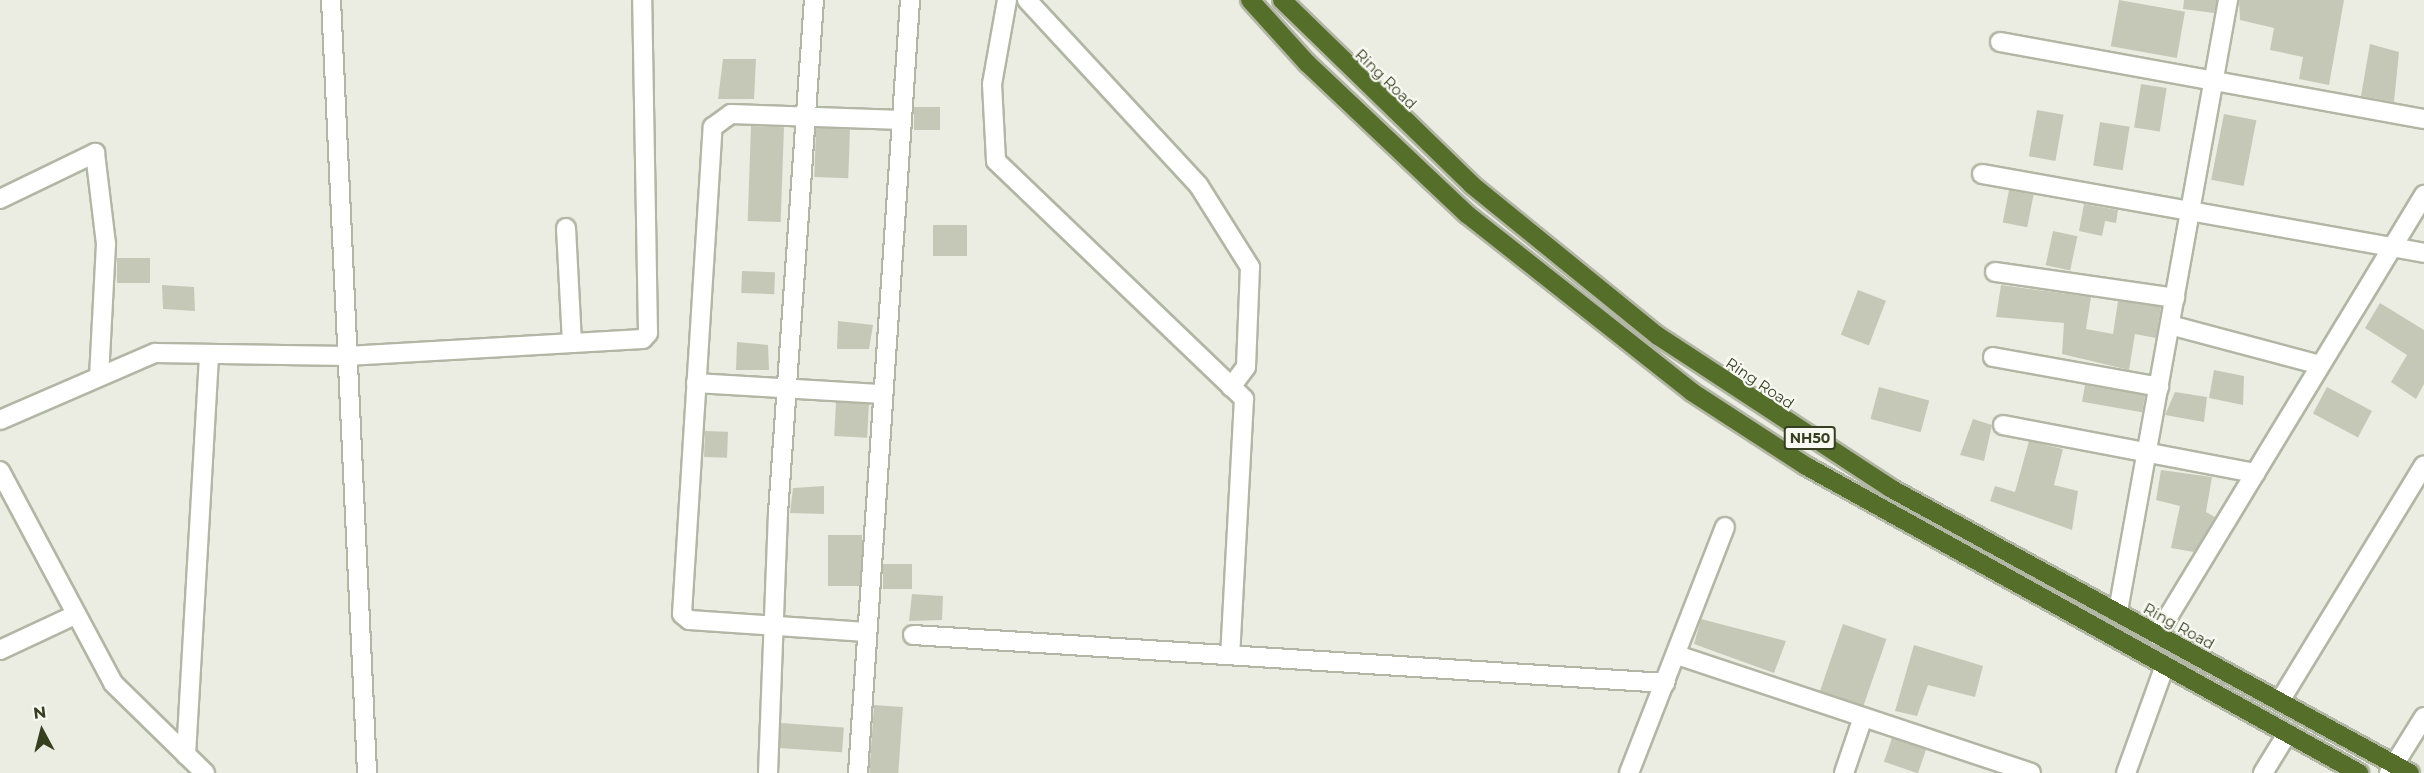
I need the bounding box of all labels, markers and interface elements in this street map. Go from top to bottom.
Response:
street label: Ring Road [1352,45,1420,113]
street label: Ring Road [1722,354,1798,412]
road number: NH50 [1783,427,1837,449]
street label: Ring Road [2140,599,2218,653]
north arrow [12,701,72,761]
text: N [32,702,47,723]

